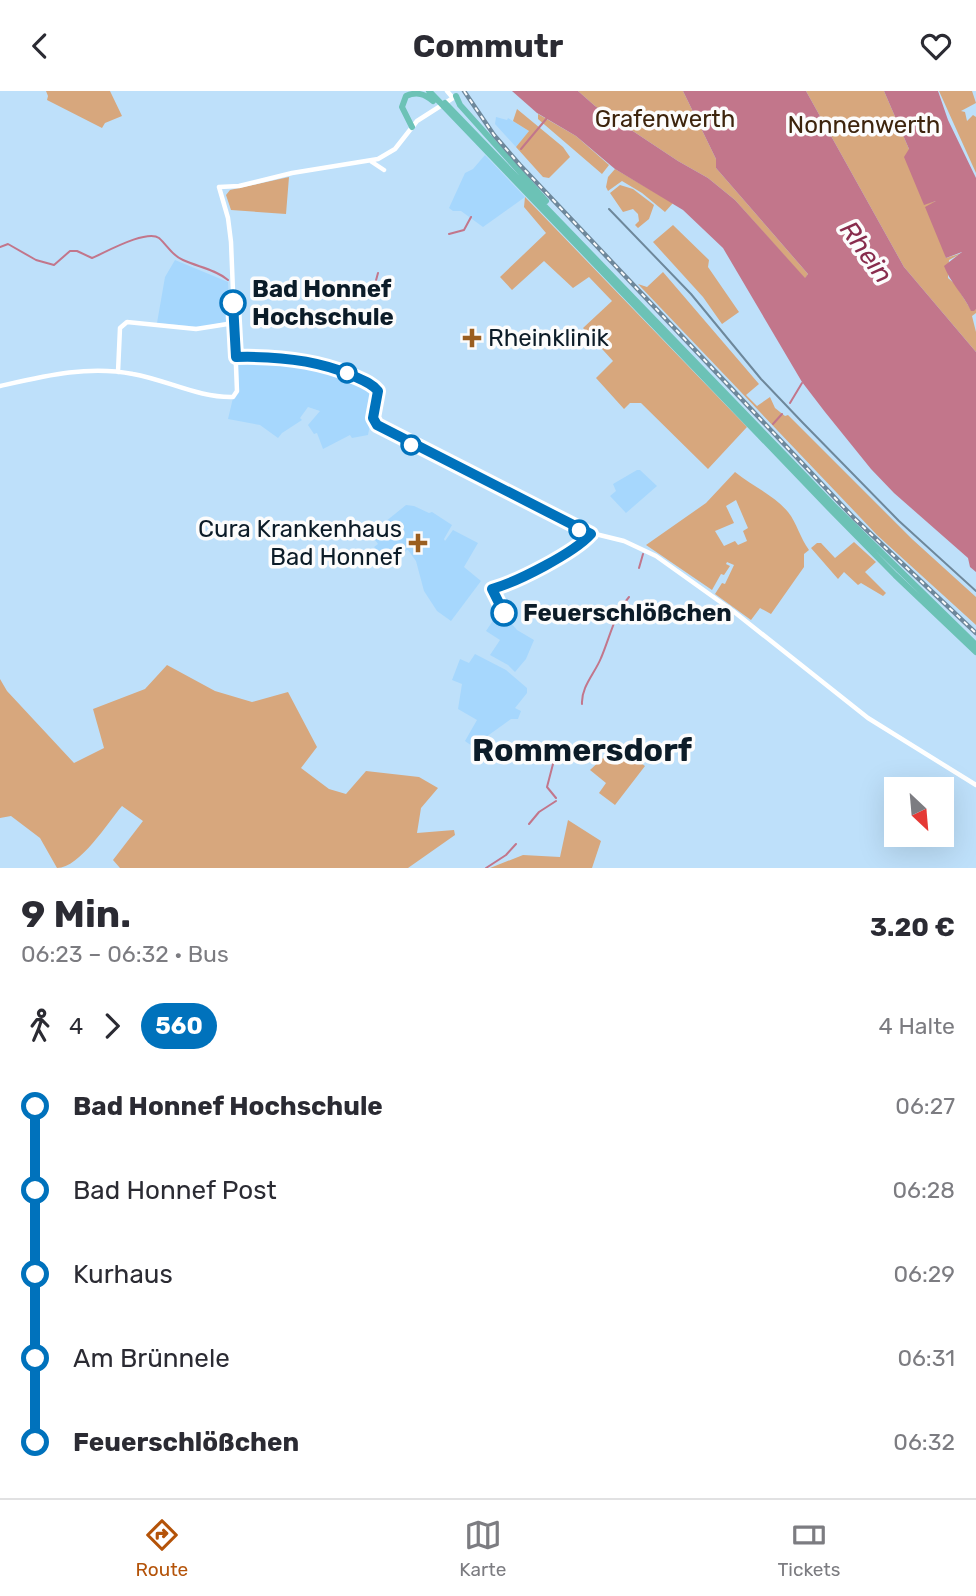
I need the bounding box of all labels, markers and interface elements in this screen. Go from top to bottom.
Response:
icon: back [21,27,59,65]
text: Commutr [413,27,563,65]
icon: heart [917,27,955,65]
park label: Grafenwerth [595,105,735,133]
park label: Nonnenwerth [788,111,940,139]
water label: Rhein [833,215,899,289]
place label: Bad Honnef Hochschule [252,275,394,331]
marker: Bad Honnef Hochschule [220,290,246,316]
place label: Rheinklinik [488,324,610,352]
marker: Rheinklinik [462,328,482,348]
unlabelled marker [337,363,357,383]
unlabelled marker [401,435,421,455]
place label: Cura Krankenhaus Bad Honnef [198,515,403,571]
unlabelled marker [569,520,589,540]
marker: Cura Krankenhaus Bad Honnef [408,533,428,553]
place label: Feuerschlößchen [523,599,732,627]
marker: Feuerschlößchen [491,600,517,626]
district label: Rommersdorf [472,731,693,769]
north arrow [884,777,954,847]
map controls [884,777,954,847]
text: 9 Min. [21,891,131,937]
text: 3.20 € [870,912,955,943]
text: 06:23 – 06:32 · Bus [21,940,229,968]
icon: walk [21,1007,59,1045]
icon: forward [93,1007,131,1045]
text: 4 [69,1012,83,1040]
text: 560 [155,1012,203,1040]
text: 4 Halte [879,1012,955,1040]
text: Bad Honnef Hochschule [73,1091,383,1122]
text: 06:27 [895,1092,955,1120]
text: Bad Honnef Post [73,1175,277,1206]
text: 06:28 [893,1176,955,1204]
text: Kurhaus [73,1259,173,1290]
text: 06:29 [893,1260,955,1288]
text: Am Brünnele [73,1343,230,1374]
text: 06:31 [897,1344,955,1372]
text: Feuerschlößchen [73,1427,299,1458]
text: 06:32 [893,1428,955,1456]
tab: Route [136,1516,188,1581]
tab: Karte [459,1516,506,1581]
tab: Tickets [777,1516,840,1581]

